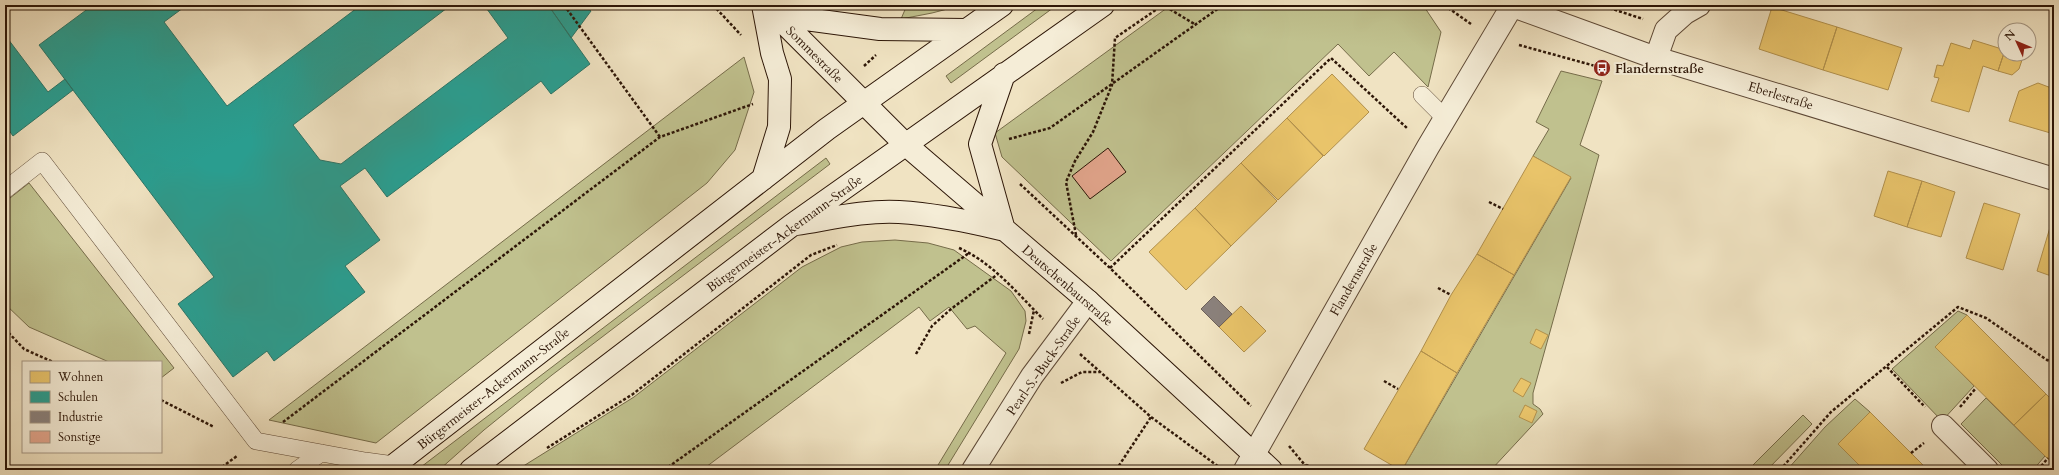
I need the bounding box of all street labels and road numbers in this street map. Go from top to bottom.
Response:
street label: Sommestraße [782,22,847,87]
street label: Eberlestraße [1746,78,1816,114]
street label: Bürgermeister-Ackermann-Straße [703,171,866,297]
street label: Flandernstraße [1326,240,1382,319]
street label: Deutschenbaurstraße [1018,241,1117,330]
street label: Pearl-S.-Buck-Straße [1003,312,1085,419]
street label: Bürgermeister-Ackermann-Straße [414,324,574,454]

